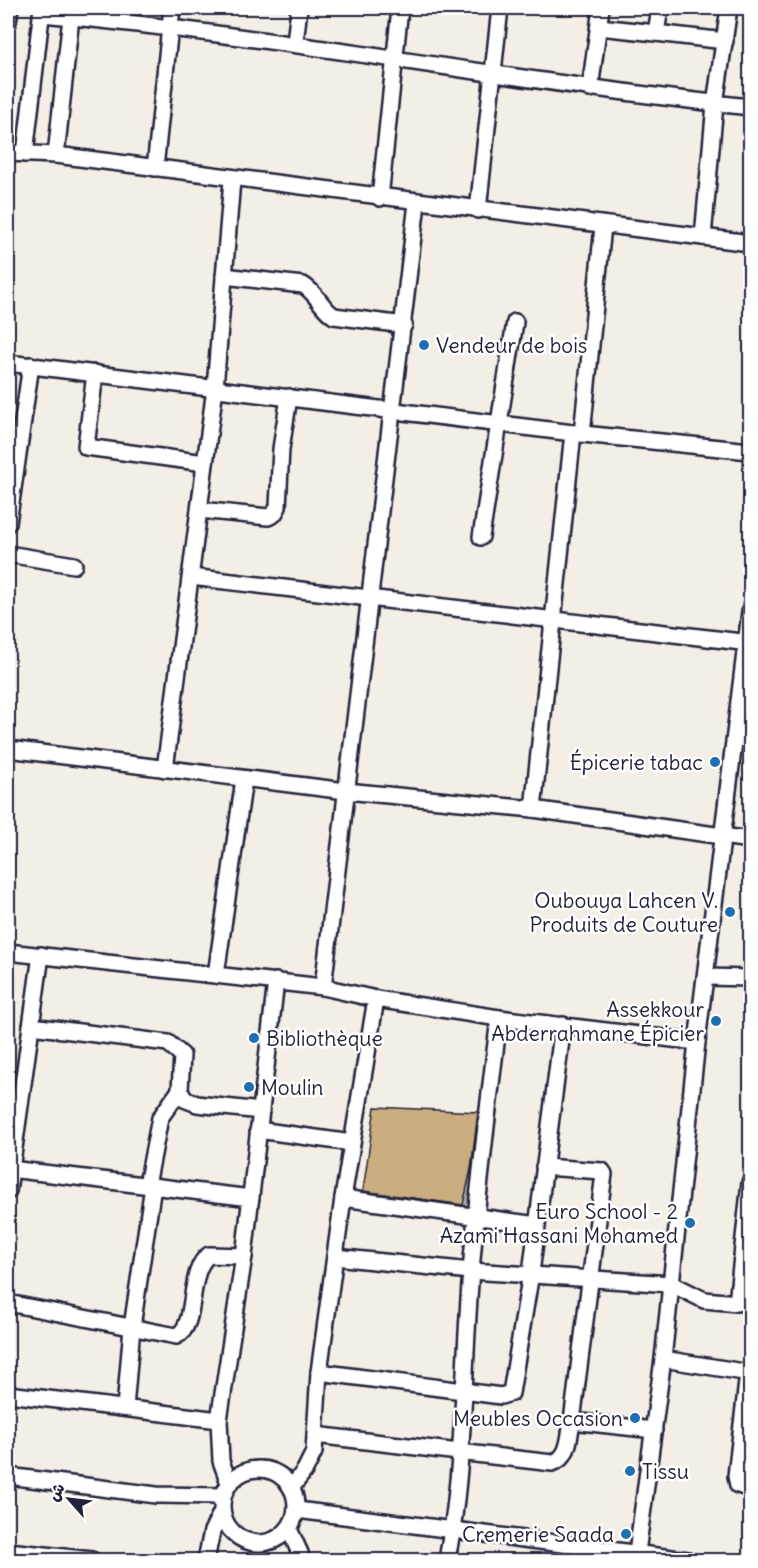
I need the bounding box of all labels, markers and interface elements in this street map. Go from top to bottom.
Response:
place label: Vendeur de bois [436,332,587,359]
marker: Vendeur de bois [417,338,431,352]
place label: Épicerie tabac [570,749,703,776]
marker: Épicerie tabac [708,755,722,769]
place label: Oubouya Lahcen V. Produits de Couture [529,887,718,938]
marker: Oubouya Lahcen V. Produits de Couture [723,905,737,919]
place label: Assekkour Abderrahmane Épicier [491,996,704,1047]
marker: Assekkour Abderrahmane Épicier [709,1014,723,1028]
place label: Bibliothèque [266,1025,383,1052]
marker: Bibliothèque [247,1031,261,1045]
place label: Moulin [261,1074,324,1101]
marker: Moulin [242,1080,256,1094]
place label: Euro School - 2 Azami Hassani Mohamed [440,1198,678,1249]
marker: Euro School - 2 Azami Hassani Mohamed [683,1216,697,1230]
place label: Meubles Occasion [453,1405,623,1432]
marker: Meubles Occasion [628,1411,642,1425]
place label: Tissu [642,1458,689,1485]
marker: Tissu [623,1464,637,1478]
north arrow [39,1469,99,1529]
text: ش [43,1479,69,1504]
place label: Cremerie Saada [462,1521,614,1548]
marker: Cremerie Saada [619,1527,633,1541]

